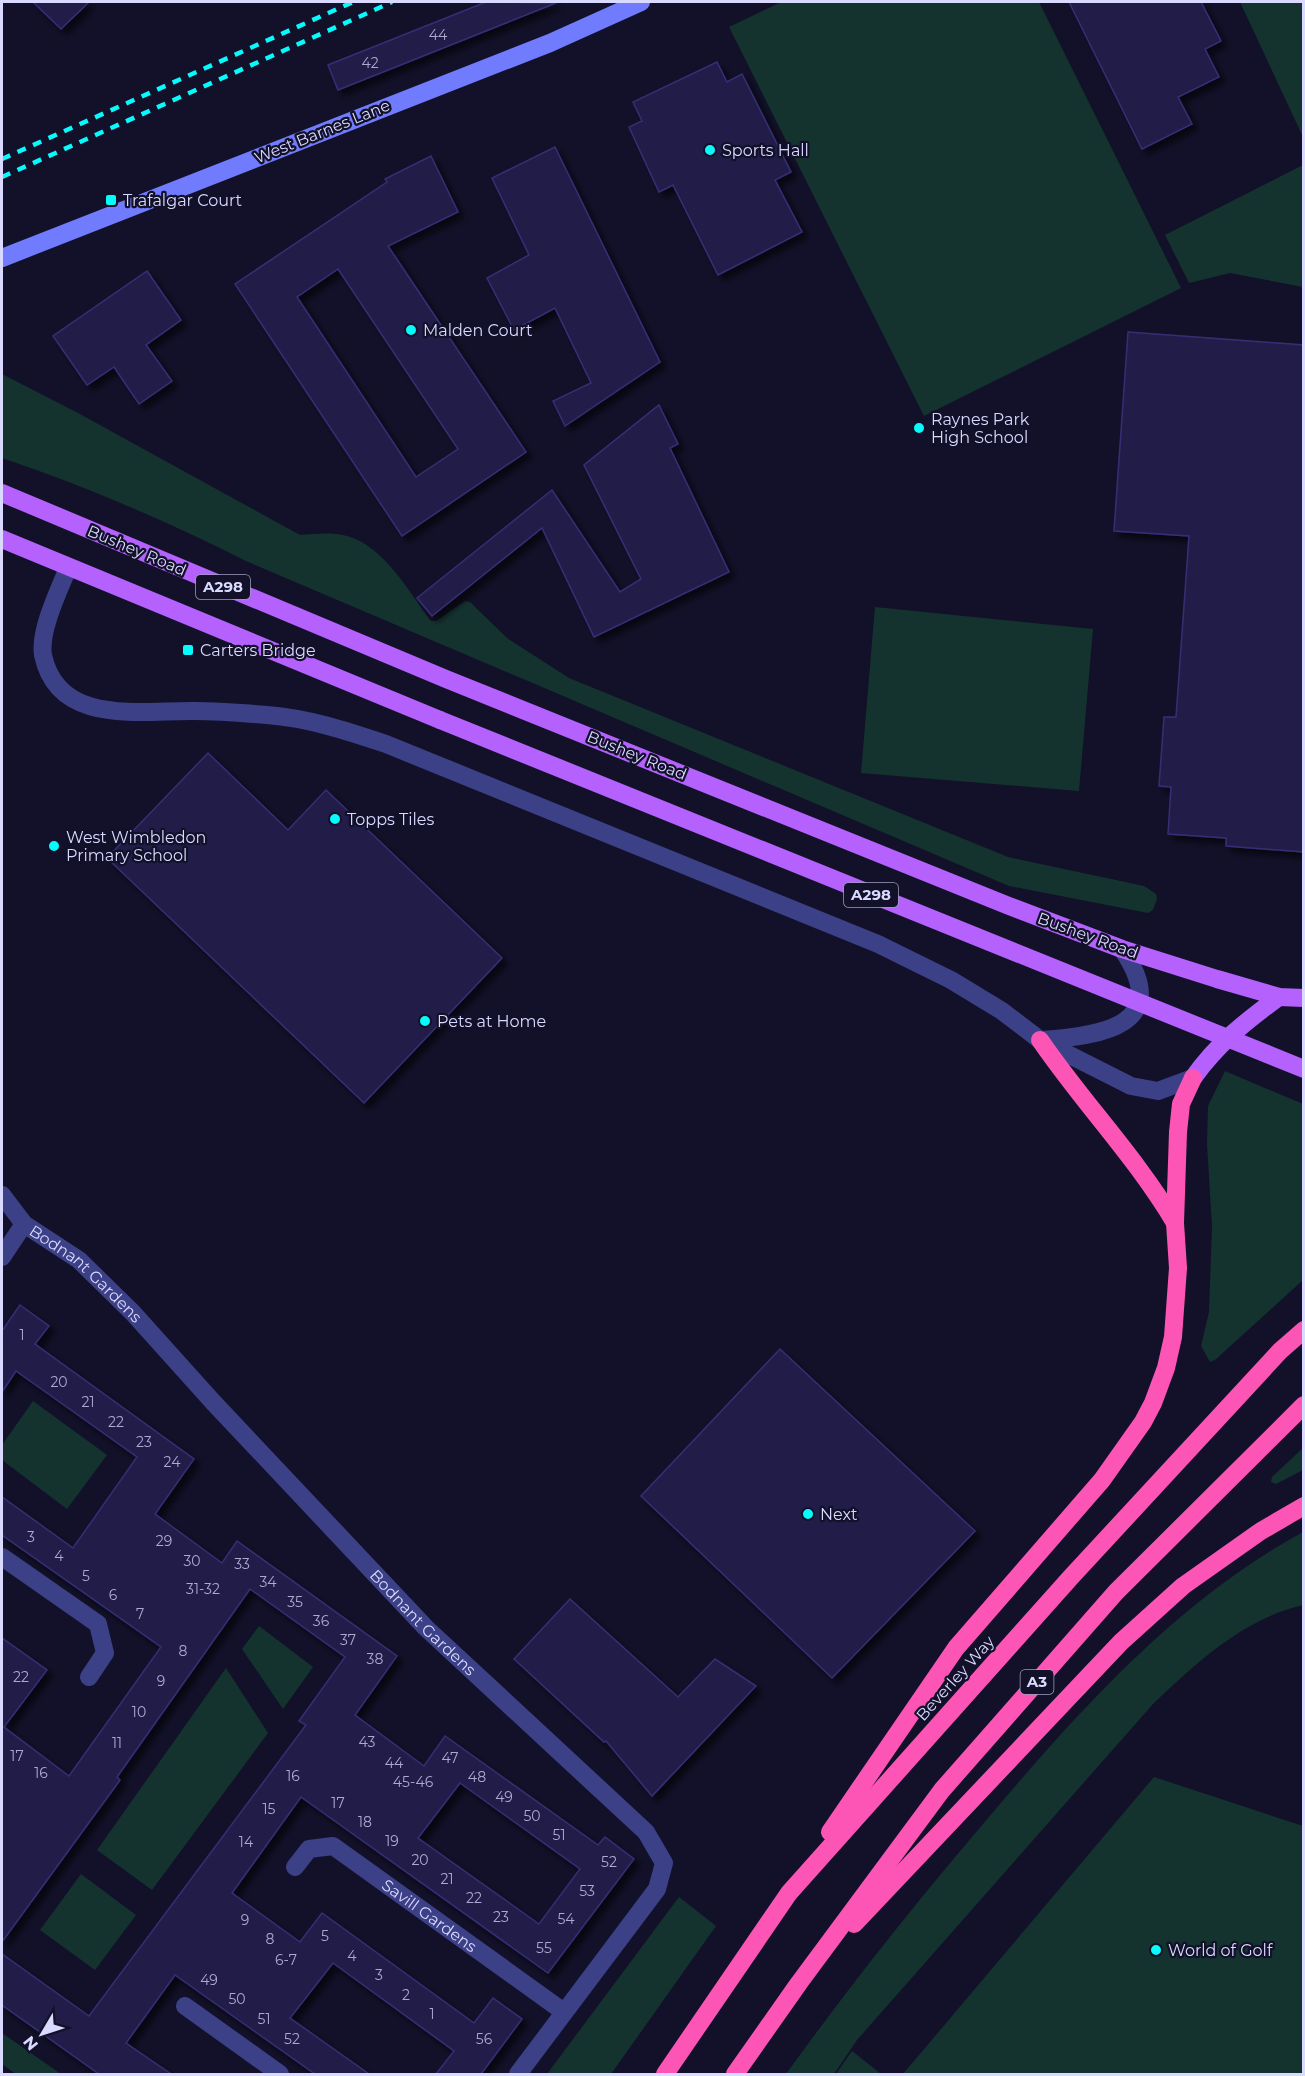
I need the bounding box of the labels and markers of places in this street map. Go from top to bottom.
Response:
place label: Sports Hall [722,141,809,160]
marker: Sports Hall [703,143,717,157]
place label: Trafalgar Court [123,191,243,210]
marker: Trafalgar Court [104,193,118,207]
place label: Malden Court [423,321,533,340]
marker: Malden Court [404,323,418,337]
place label: Raynes Park High School [931,410,1030,447]
marker: Raynes Park High School [912,421,926,435]
place label: Carters Bridge [200,641,316,660]
marker: Carters Bridge [181,643,195,657]
place label: Topps Tiles [347,810,434,829]
marker: Topps Tiles [328,812,342,826]
place label: West Wimbledon Primary School [66,828,206,865]
marker: West Wimbledon Primary School [47,839,61,853]
place label: Pets at Home [437,1012,546,1031]
marker: Pets at Home [418,1014,432,1028]
place label: Next [820,1505,858,1524]
marker: Next [801,1507,815,1521]
place label: World of Golf [1168,1941,1273,1960]
marker: World of Golf [1149,1943,1163,1957]

